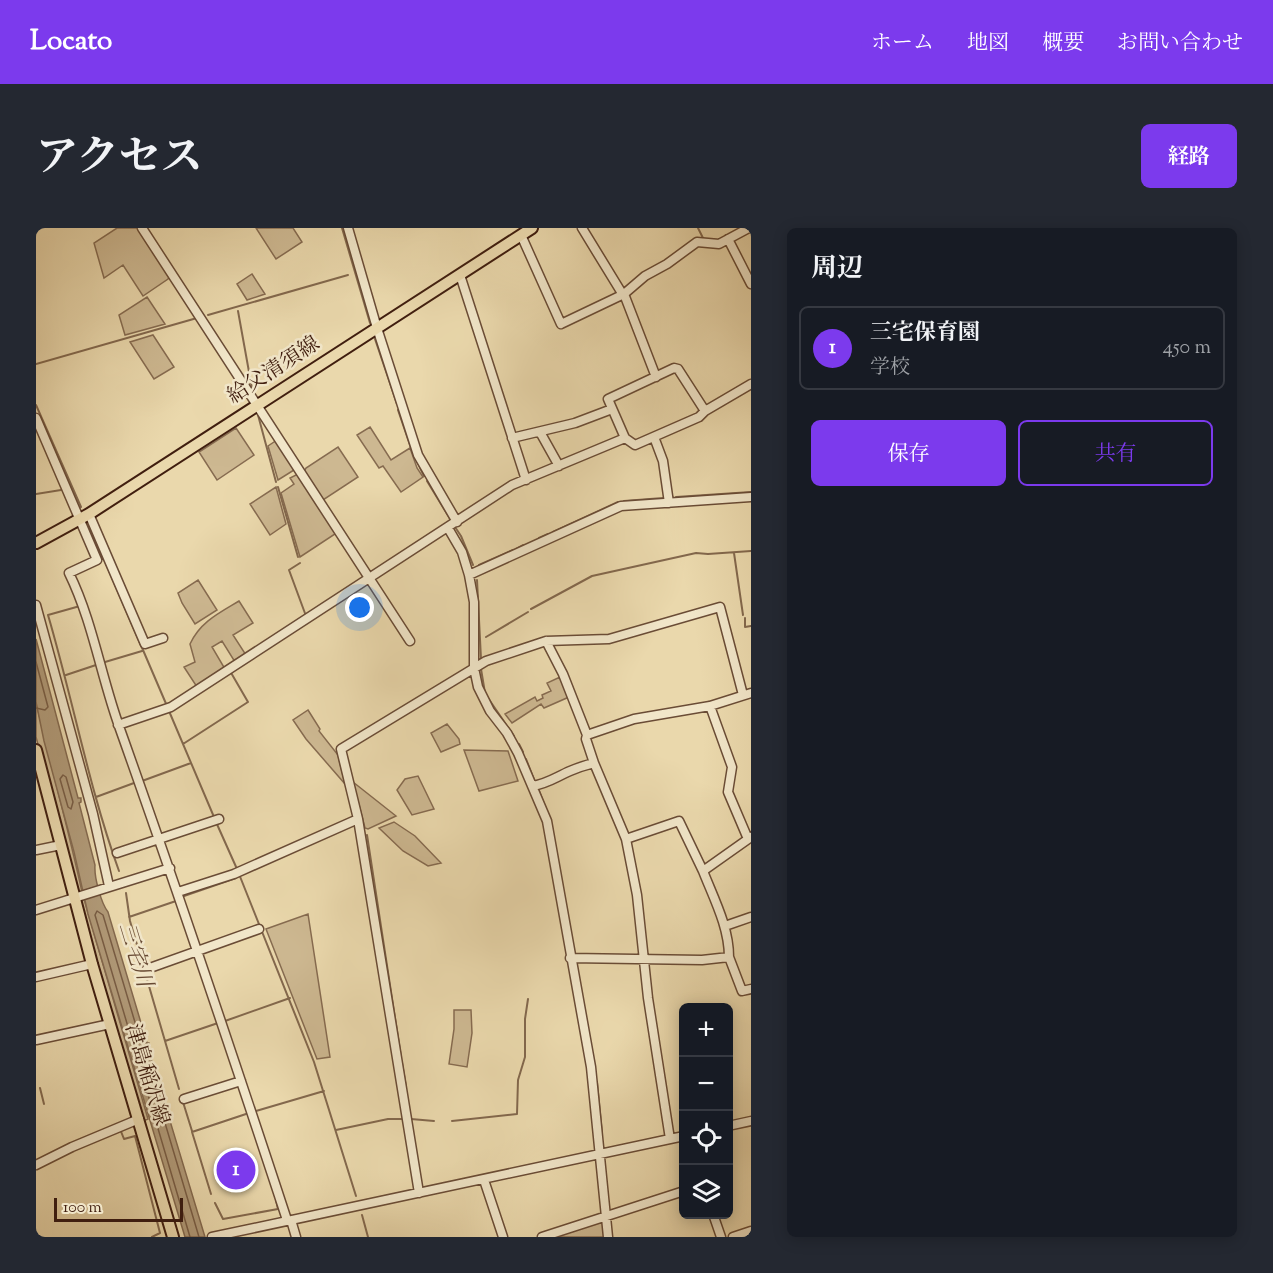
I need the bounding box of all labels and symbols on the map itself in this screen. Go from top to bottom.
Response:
street label: 給父清須線 [222,330,326,412]
your location [345,593,374,622]
water label: 三宅川 [109,919,160,993]
street label: 津島稲沢線 [116,1020,176,1130]
pin: 1 [216,1148,256,1192]
scale bar [54,1195,183,1222]

